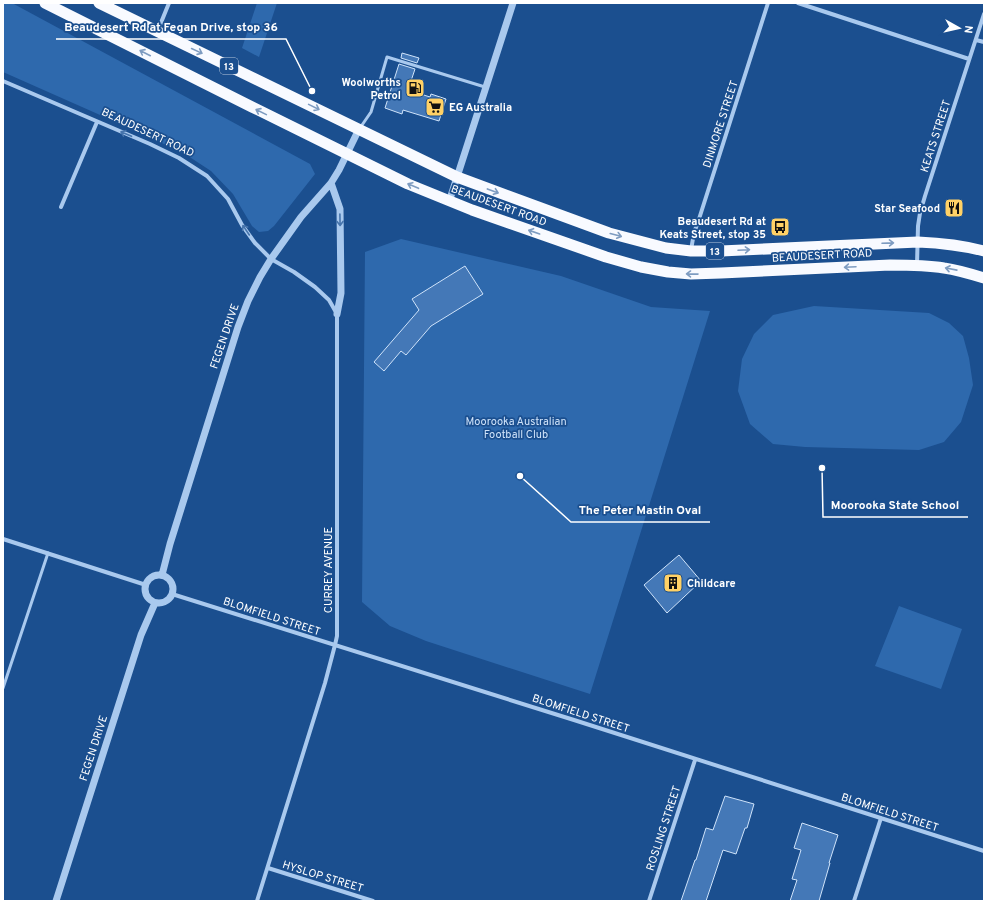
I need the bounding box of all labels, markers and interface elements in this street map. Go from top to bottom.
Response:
north arrow [939,8,979,48]
callout: Beaudesert Rd at Fegan Drive, stop 36 [56,15,286,39]
text: Beaudesert Rd at Fegan Drive, stop 36 [64,20,278,36]
text: N [960,24,975,34]
one-way arrow [190,48,202,55]
one-way arrow [139,49,151,57]
road number: 13 [220,58,238,74]
place label: Woolworths Petrol [341,76,401,103]
fuel station icon: Woolworths Petrol [404,77,426,99]
street label: DINMORE STREET [700,79,742,170]
supermarket icon: EG Australia [424,96,446,118]
street label: KEATS STREET [918,98,954,174]
place label: EG Australia [449,101,512,115]
one-way arrow [307,104,319,112]
street label: BEAUDESERT ROAD [99,105,196,161]
one-way arrow [256,108,268,115]
one-way arrow [120,130,132,138]
one-way arrow [407,182,419,190]
street label: BEAUDESERT ROAD [449,182,548,230]
one-way arrow [487,188,500,195]
restaurant icon: Star Seafood [943,197,965,219]
place label: Star Seafood [874,202,940,216]
one-way arrow [336,213,344,226]
place label: Beaudesert Rd at Keats Street, stop 35 [659,215,766,242]
bus stop icon: Beaudesert Rd at Keats Street, stop 35 [769,216,791,238]
one-way arrow [242,225,250,236]
one-way arrow [528,228,541,235]
one-way arrow [609,231,622,239]
one-way arrow [881,239,894,247]
road number: 13 [706,243,724,259]
one-way arrow [737,246,750,253]
street label: BEAUDESERT ROAD [771,246,873,266]
one-way arrow [844,263,857,271]
one-way arrow [945,265,958,273]
one-way arrow [686,270,699,277]
street label: FEGEN DRIVE [207,302,243,371]
park label: Moorooka Australian Football Club [465,415,567,442]
callout: Moorooka State School [823,493,968,517]
callout: The Peter Mastin Oval [571,498,710,522]
text: Moorooka State School [831,498,959,514]
text: The Peter Mastin Oval [579,503,701,519]
street label: CURREY AVENUE [322,527,336,613]
building icon: Childcare [662,572,684,594]
place label: Childcare [687,577,736,591]
street label: BLOMFIELD STREET [221,595,322,639]
street label: BLOMFIELD STREET [530,692,631,736]
street label: FEGEN DRIVE [77,714,111,783]
street label: ROSLING STREET [644,784,684,873]
street label: BLOMFIELD STREET [839,791,940,835]
street label: HYSLOP STREET [280,858,365,896]

